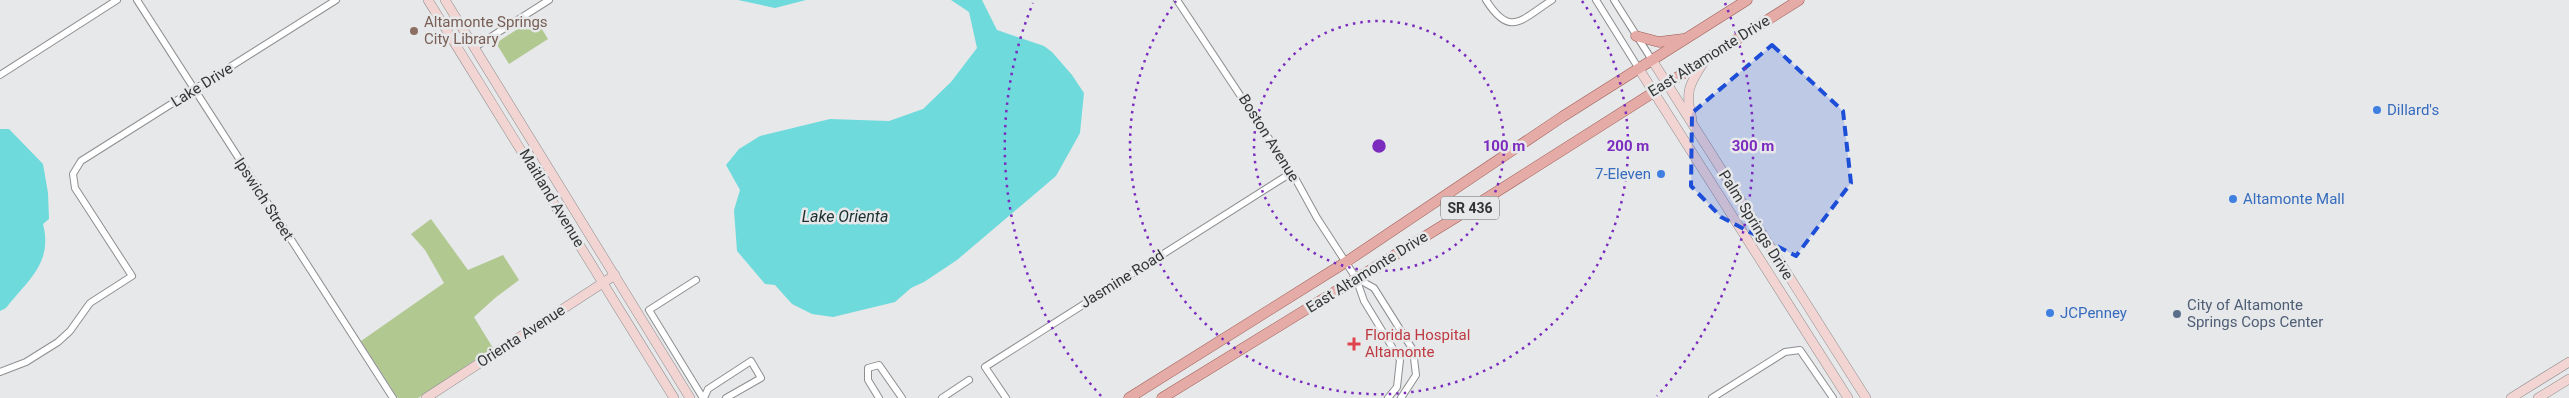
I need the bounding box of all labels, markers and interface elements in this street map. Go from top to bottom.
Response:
street label: East Altamonte Drive [1645,11,1773,101]
place label: Altamonte Springs City Library [424,13,548,48]
marker: Altamonte Springs City Library [408,25,420,37]
street label: Lake Drive [168,59,236,111]
street label: Boston Avenue [1235,91,1303,185]
place label: Dillard's [2387,101,2439,119]
marker: Dillard's [2371,104,2383,116]
centre of rings [1370,137,1388,155]
text: 100 m [1483,137,1525,155]
text: 200 m [1607,137,1649,155]
text: 300 m [1732,137,1774,155]
street label: Maitland Avenue [516,146,588,250]
street label: Ipswich Street [231,154,297,244]
place label: 7-Eleven [1595,165,1651,183]
street label: Palm Springs Drive [1715,167,1797,283]
marker: 7-Eleven [1655,168,1667,180]
place label: Altamonte Mall [2243,190,2345,208]
marker: Altamonte Mall [2227,193,2239,205]
road number: SR 436 [1441,197,1499,220]
water label: Lake Orienta [802,207,888,226]
street label: East Altamonte Drive [1303,227,1431,317]
street label: Jasmine Road [1077,246,1167,312]
place label: City of Altamonte Springs Cops Center [2187,296,2323,331]
street label: Orienta Avenue [474,301,568,371]
place label: JCPenney [2060,304,2127,322]
marker: JCPenney [2044,307,2056,319]
marker: City of Altamonte Springs Cops Center [2171,308,2183,320]
place label: Florida Hospital Altamonte [1365,326,1470,361]
marker: Florida Hospital Altamonte [1347,337,1361,351]

